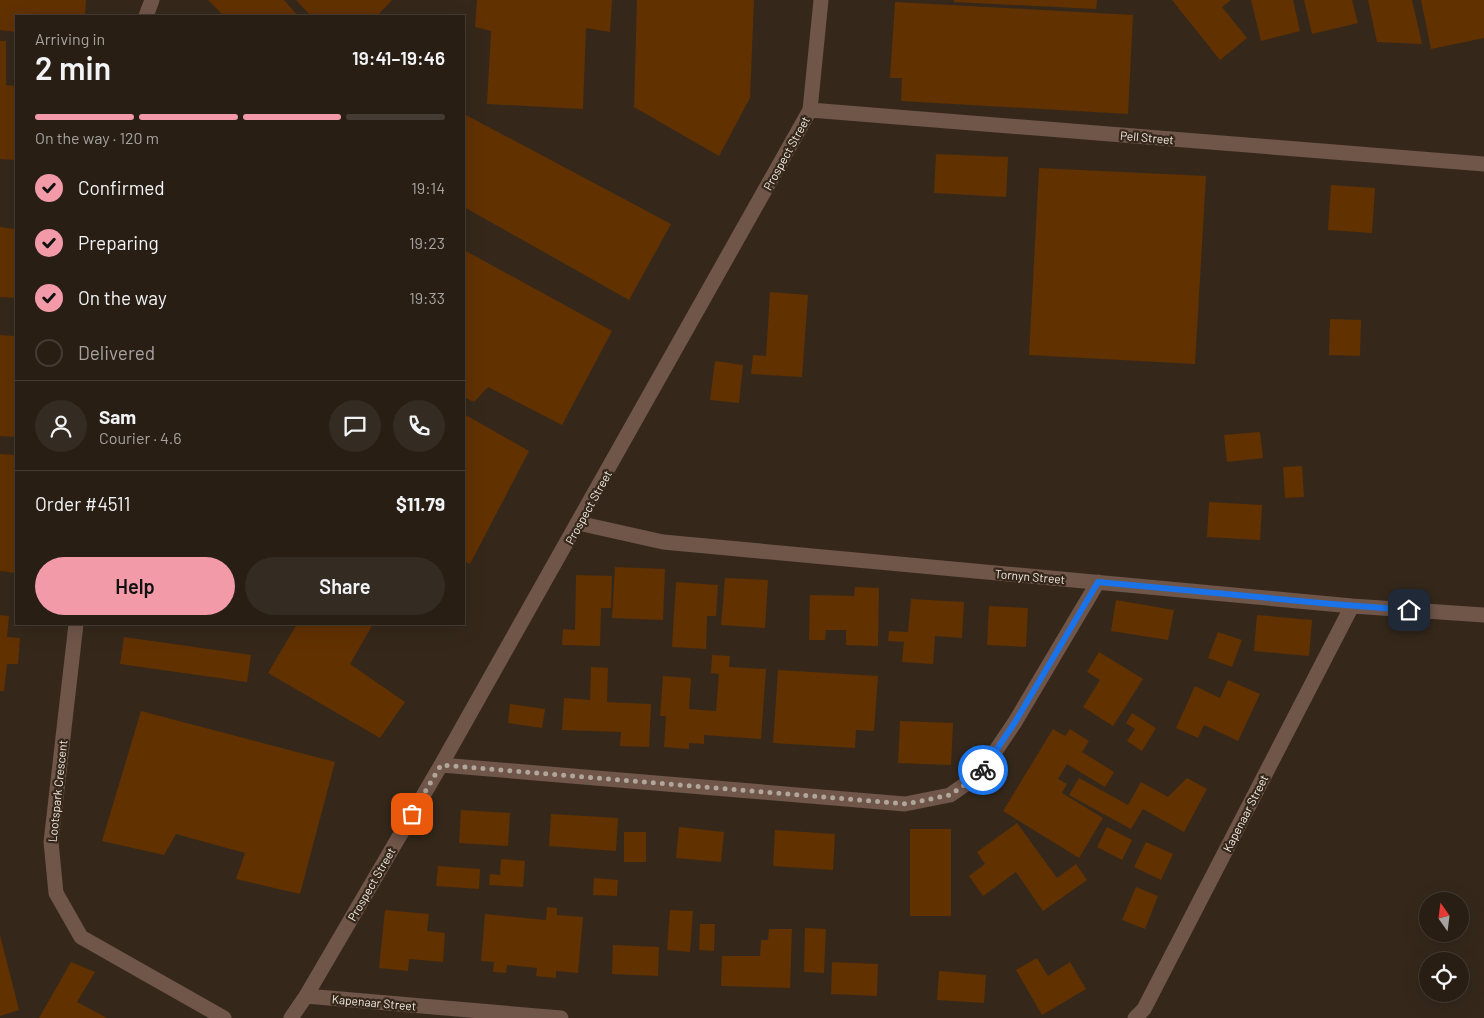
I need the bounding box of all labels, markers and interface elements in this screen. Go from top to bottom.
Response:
text: Arriving in [35,29,105,48]
text: 19:41–19:46 [352,46,445,69]
text: 2 min [35,48,111,86]
street label: Prospect Street [760,114,812,192]
text: On the way · 120 m [35,128,159,147]
street label: Pell Street [1120,128,1174,146]
icon: check [35,174,63,202]
text: Confirmed [78,176,165,199]
text: 19:14 [411,178,445,197]
icon: check [35,229,63,257]
text: Preparing [78,231,159,254]
text: 19:23 [409,233,445,252]
icon: check [35,284,63,312]
text: On the way [78,286,167,309]
text: 19:33 [409,288,445,307]
text: Delivered [78,341,155,364]
button: person [35,400,87,452]
button: chat [329,400,381,452]
button: phone [393,400,445,452]
text: Sam [99,405,136,428]
text: Courier · 4.6 [99,428,182,447]
street label: Prospect Street [562,468,614,546]
text: Order #4511 [35,492,130,515]
text: $11.79 [396,492,445,515]
button: Help [35,557,235,615]
button: Share [245,557,445,615]
street label: Tornyn Street [994,566,1066,586]
pin [1388,589,1430,631]
icon: home [1395,596,1423,624]
street label: Lootspark Crescent [45,739,69,843]
courier [958,745,1008,795]
icon: bike [969,756,997,784]
street label: Kapenaar Street [1220,772,1270,854]
pin [391,793,433,835]
icon: bag [398,800,426,828]
street label: Prospect Street [344,845,398,923]
north arrow [1419,892,1469,942]
map controls [1419,892,1469,1002]
button: locate [1419,952,1469,1002]
street label: Kapenaar Street [331,991,417,1013]

